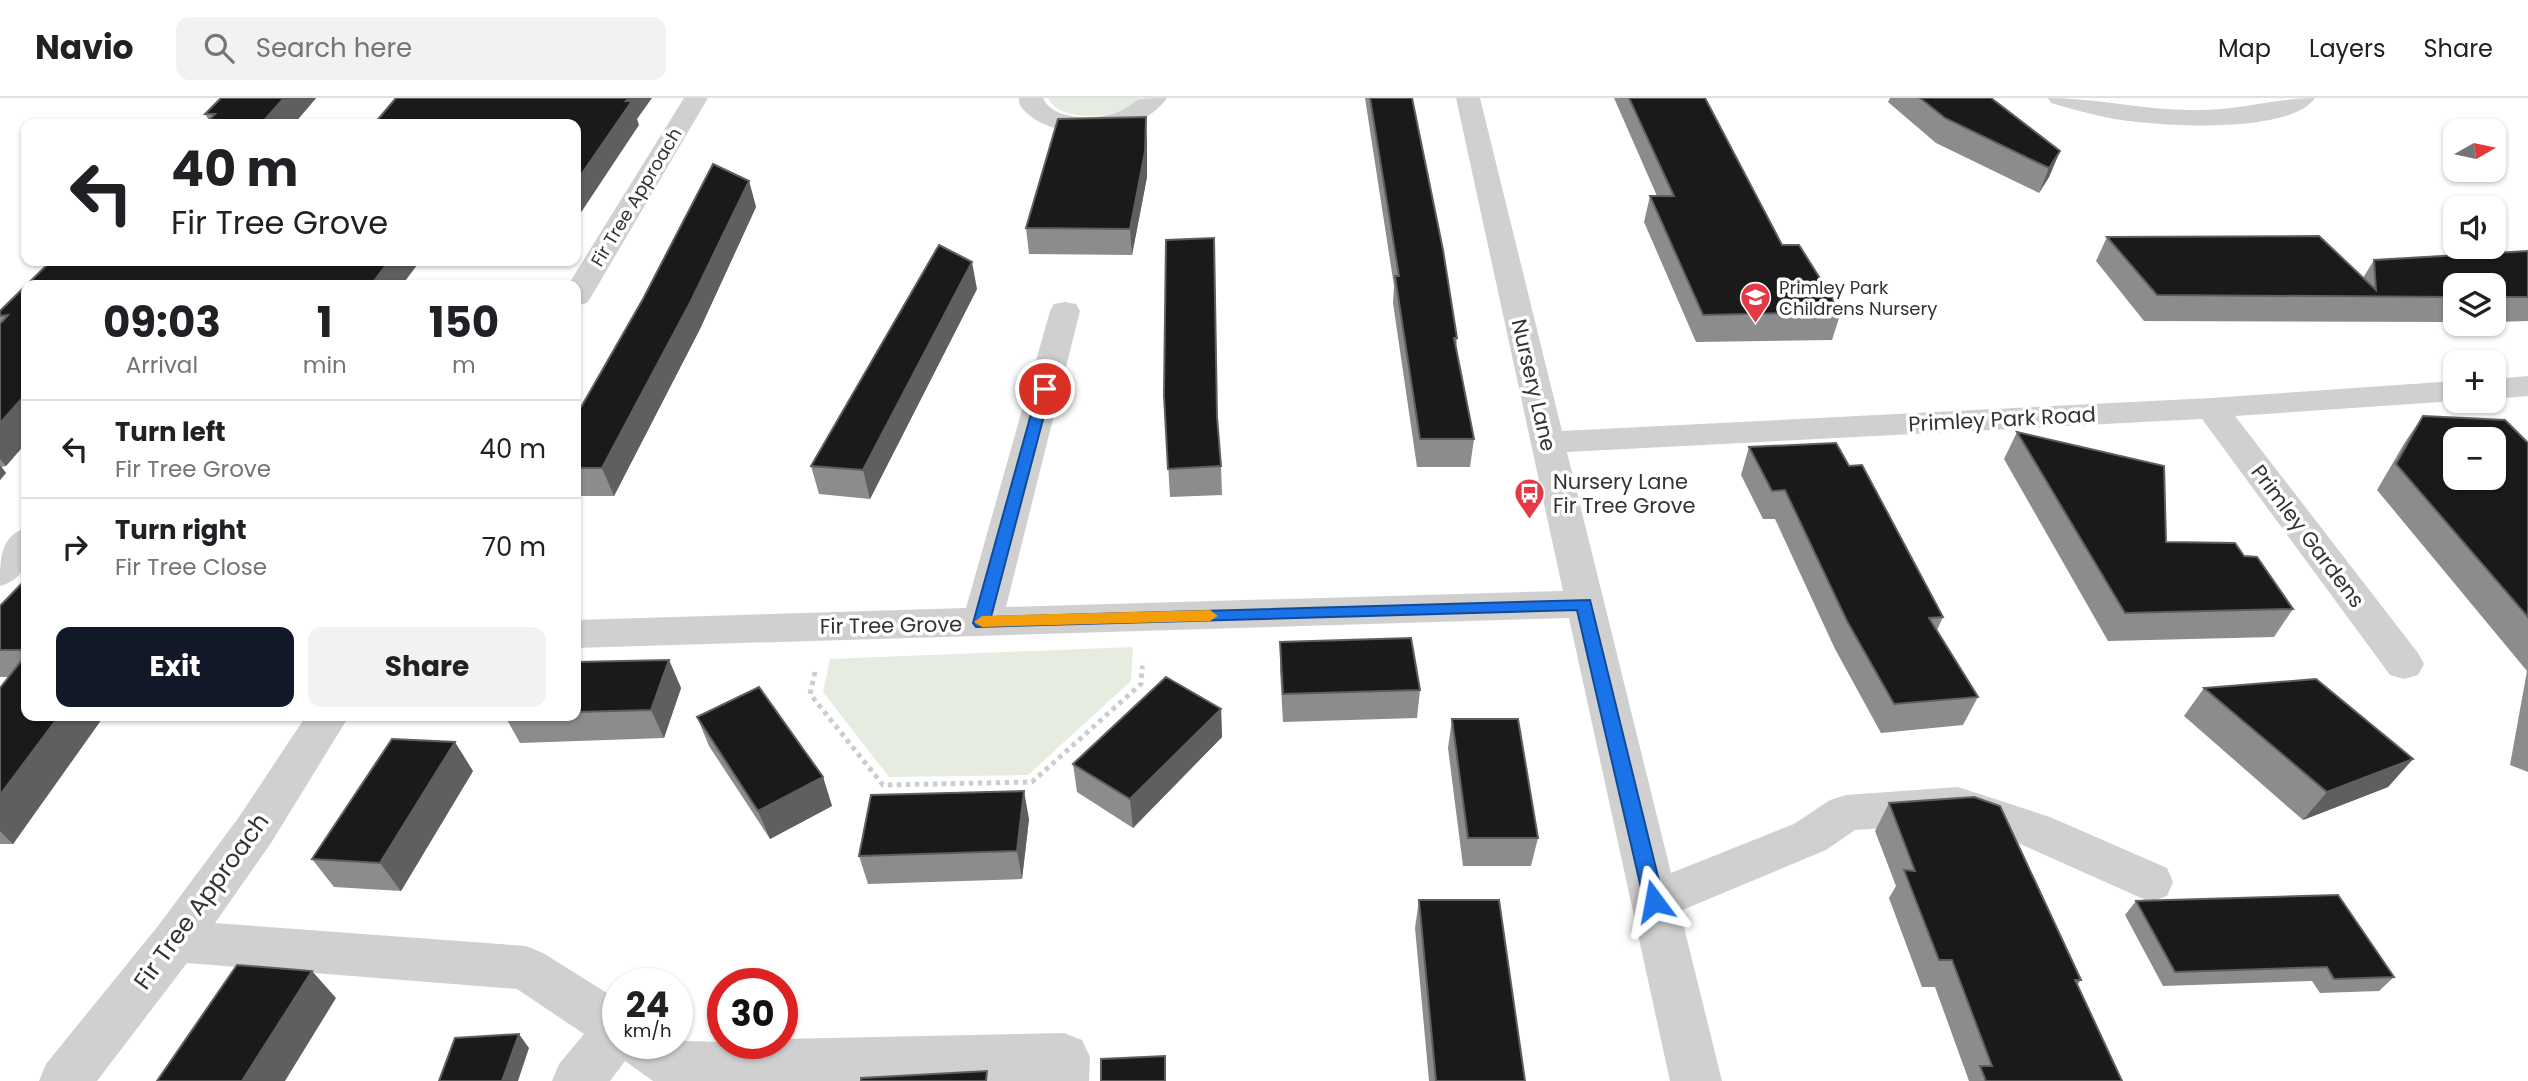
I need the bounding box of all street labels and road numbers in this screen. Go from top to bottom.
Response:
street label: Fir Tree Approach [585,123,687,271]
street label: Nursery Lane [1505,316,1563,454]
street label: Primley Park Road [1908,400,2096,438]
street label: Primley Gardens [2245,458,2371,614]
street label: Fir Tree Grove [820,609,962,641]
street label: Fir Tree Approach [126,806,276,996]

